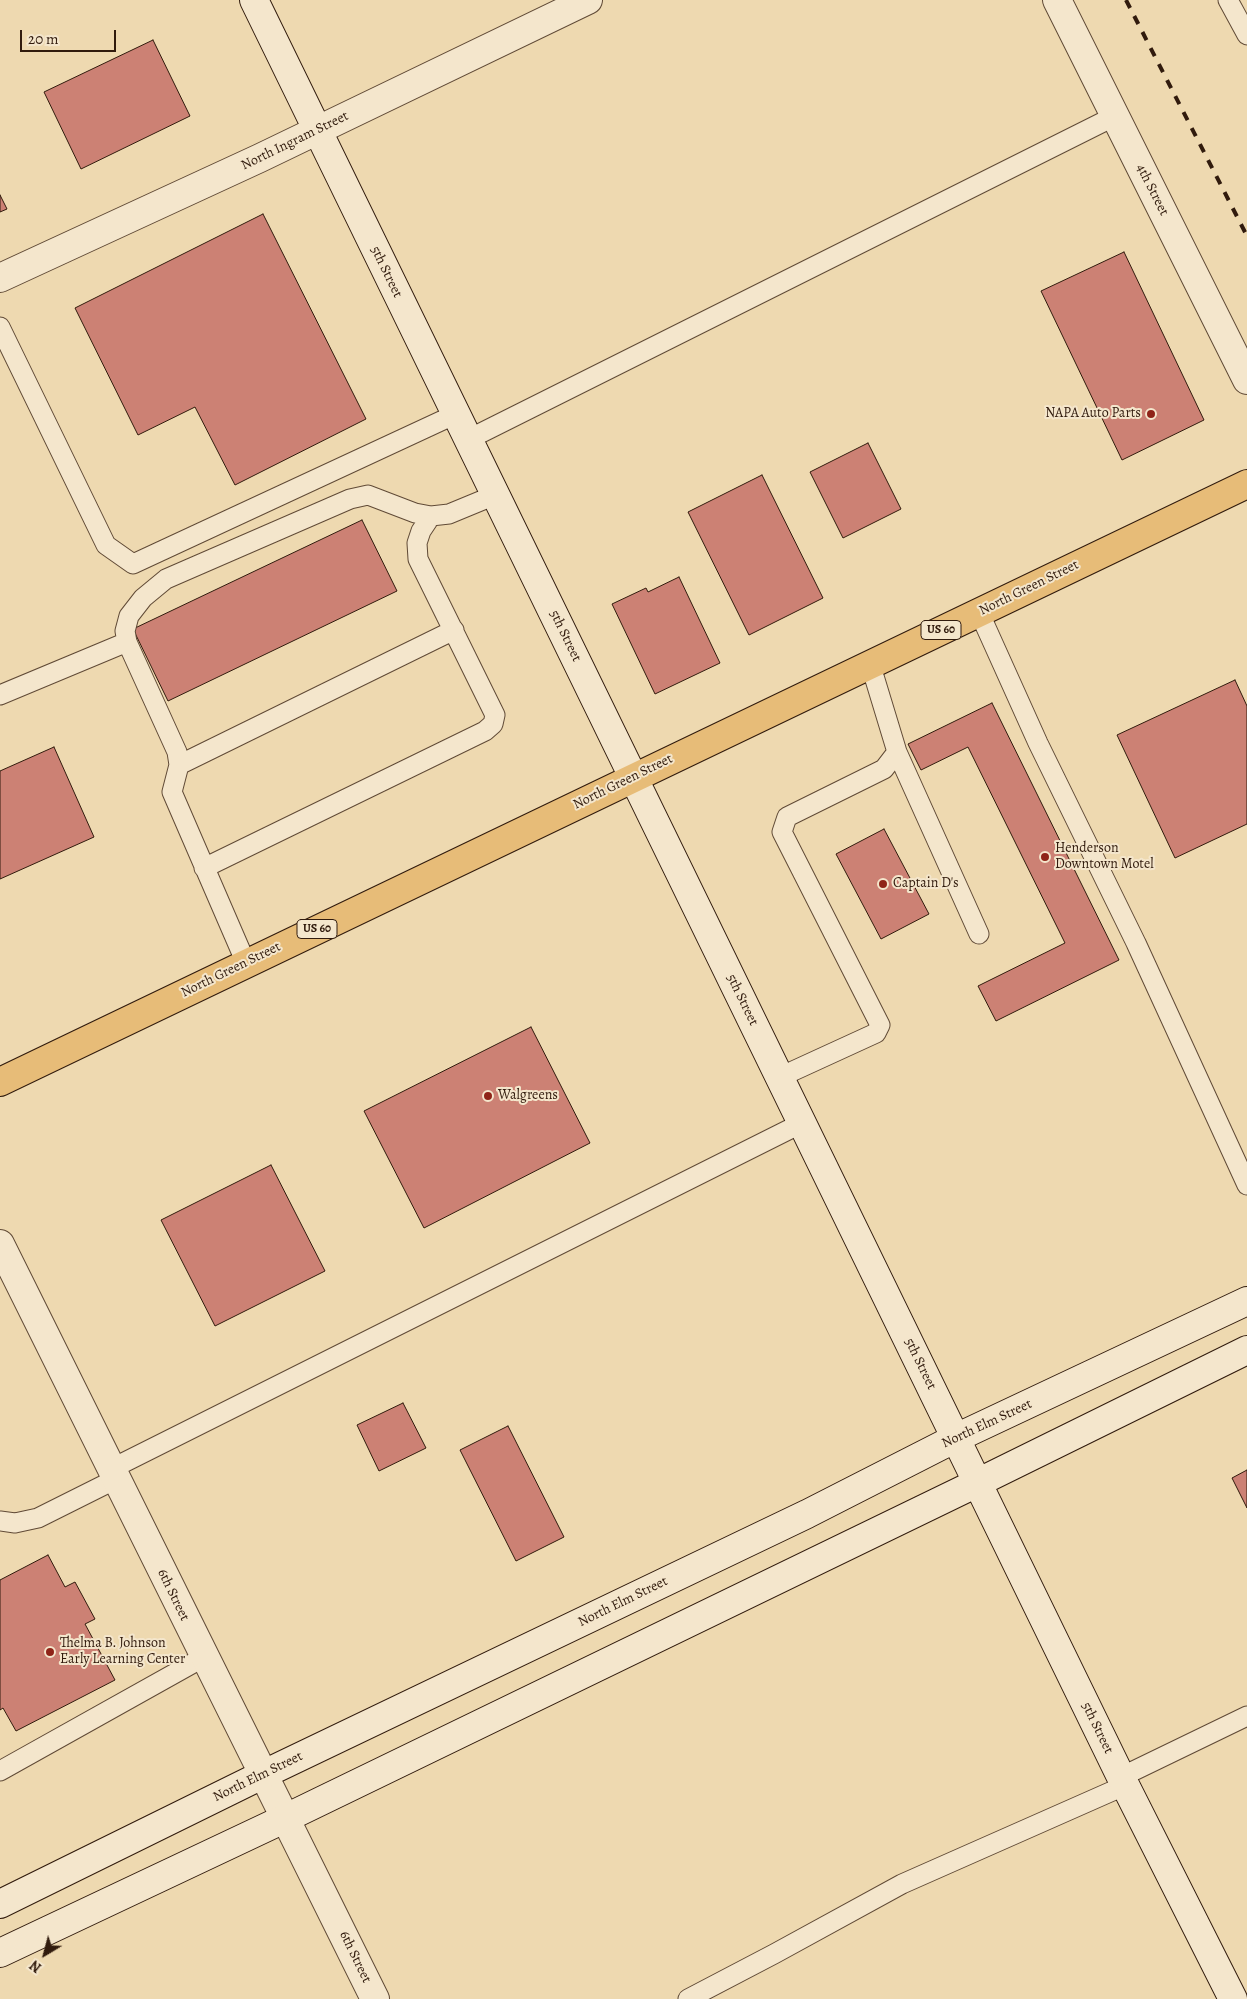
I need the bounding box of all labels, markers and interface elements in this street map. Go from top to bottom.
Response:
scale bar [22,20,119,52]
text: 20 m [28,29,59,49]
street label: North Ingram Street [239,108,351,174]
street label: 4th Street [1132,161,1172,219]
street label: 5th Street [366,243,406,301]
place label: NAPA Auto Parts [1045,406,1141,422]
marker: NAPA Auto Parts [1145,408,1157,420]
street label: North Green Street [976,557,1082,619]
street label: 5th Street [545,607,585,665]
road number: US 60 [921,620,961,640]
street label: North Green Street [570,751,676,813]
place label: Henderson Downtown Motel [1055,841,1154,874]
marker: Henderson Downtown Motel [1039,851,1051,863]
place label: Captain D's [893,876,959,892]
marker: Captain D's [877,878,889,890]
road number: US 60 [297,920,337,939]
street label: North Green Street [178,939,284,1001]
street label: 5th Street [722,971,762,1029]
place label: Walgreens [498,1088,558,1104]
marker: Walgreens [482,1090,494,1102]
street label: 5th Street [900,1335,940,1393]
street label: North Elm Street [939,1396,1035,1452]
street label: 6th Street [153,1566,193,1624]
street label: North Elm Street [575,1573,671,1631]
place label: Thelma B. Johnson Early Learning Center [60,1636,185,1668]
marker: Thelma B. Johnson Early Learning Center [44,1646,56,1658]
street label: 5th Street [1077,1699,1117,1757]
street label: North Elm Street [210,1748,306,1806]
street label: 6th Street [335,1928,375,1986]
north arrow [20,1929,70,1979]
text: N [26,1956,45,1977]

